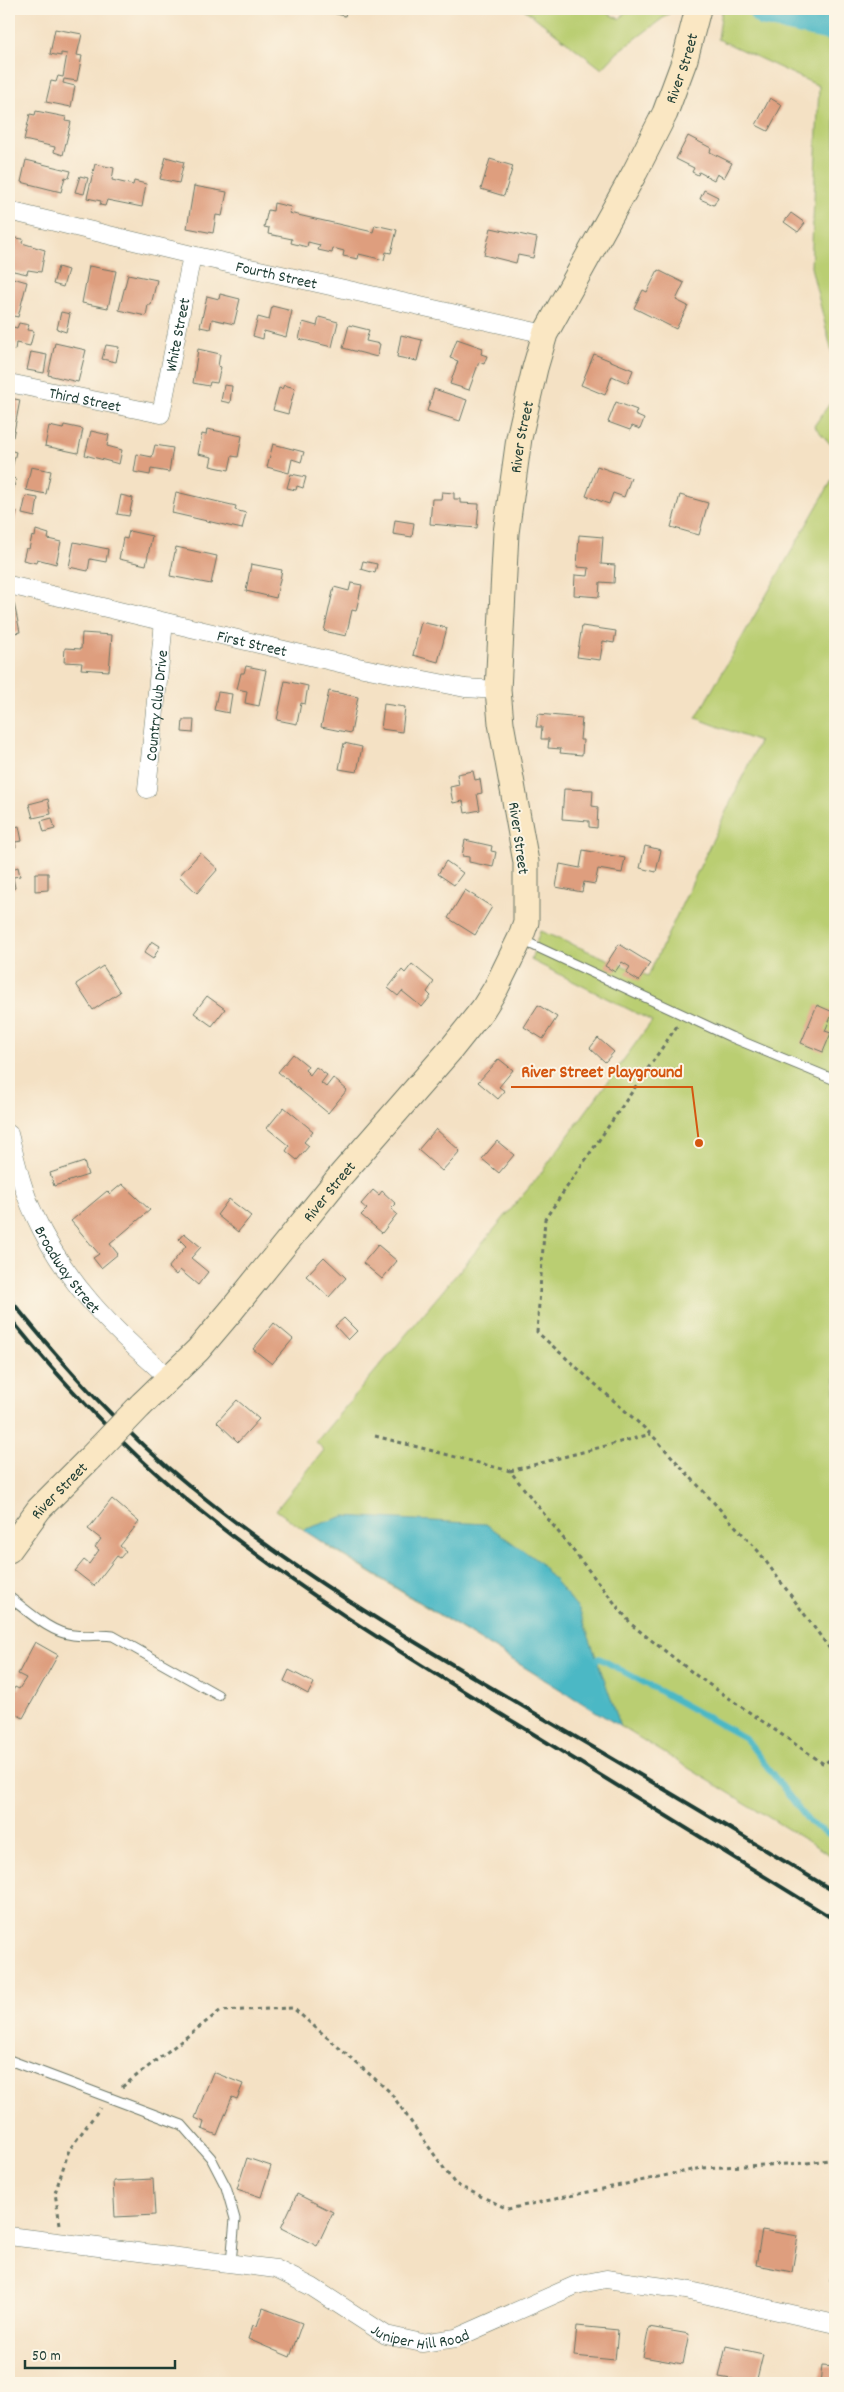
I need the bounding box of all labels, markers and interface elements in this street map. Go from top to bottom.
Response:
street label: River Street [660,31,705,107]
street label: Fourth Street [233,256,319,297]
street label: White Street [160,296,197,374]
street label: Third Street [47,383,123,420]
street label: River Street [505,399,541,475]
street label: First Street [214,625,289,664]
street label: Country Club Drive [141,649,175,762]
street label: River Street [501,801,534,876]
callout: River Street Playground [511,1054,692,1087]
text: River Street Playground [521,1061,683,1086]
street label: River Street [298,1157,362,1228]
street label: Broadway Street [27,1222,105,1320]
street label: River Street [26,1458,94,1525]
street label: Juniper Hill Road [366,2319,474,2357]
scale bar [25,2337,175,2369]
text: 50 m [32,2346,61,2368]

